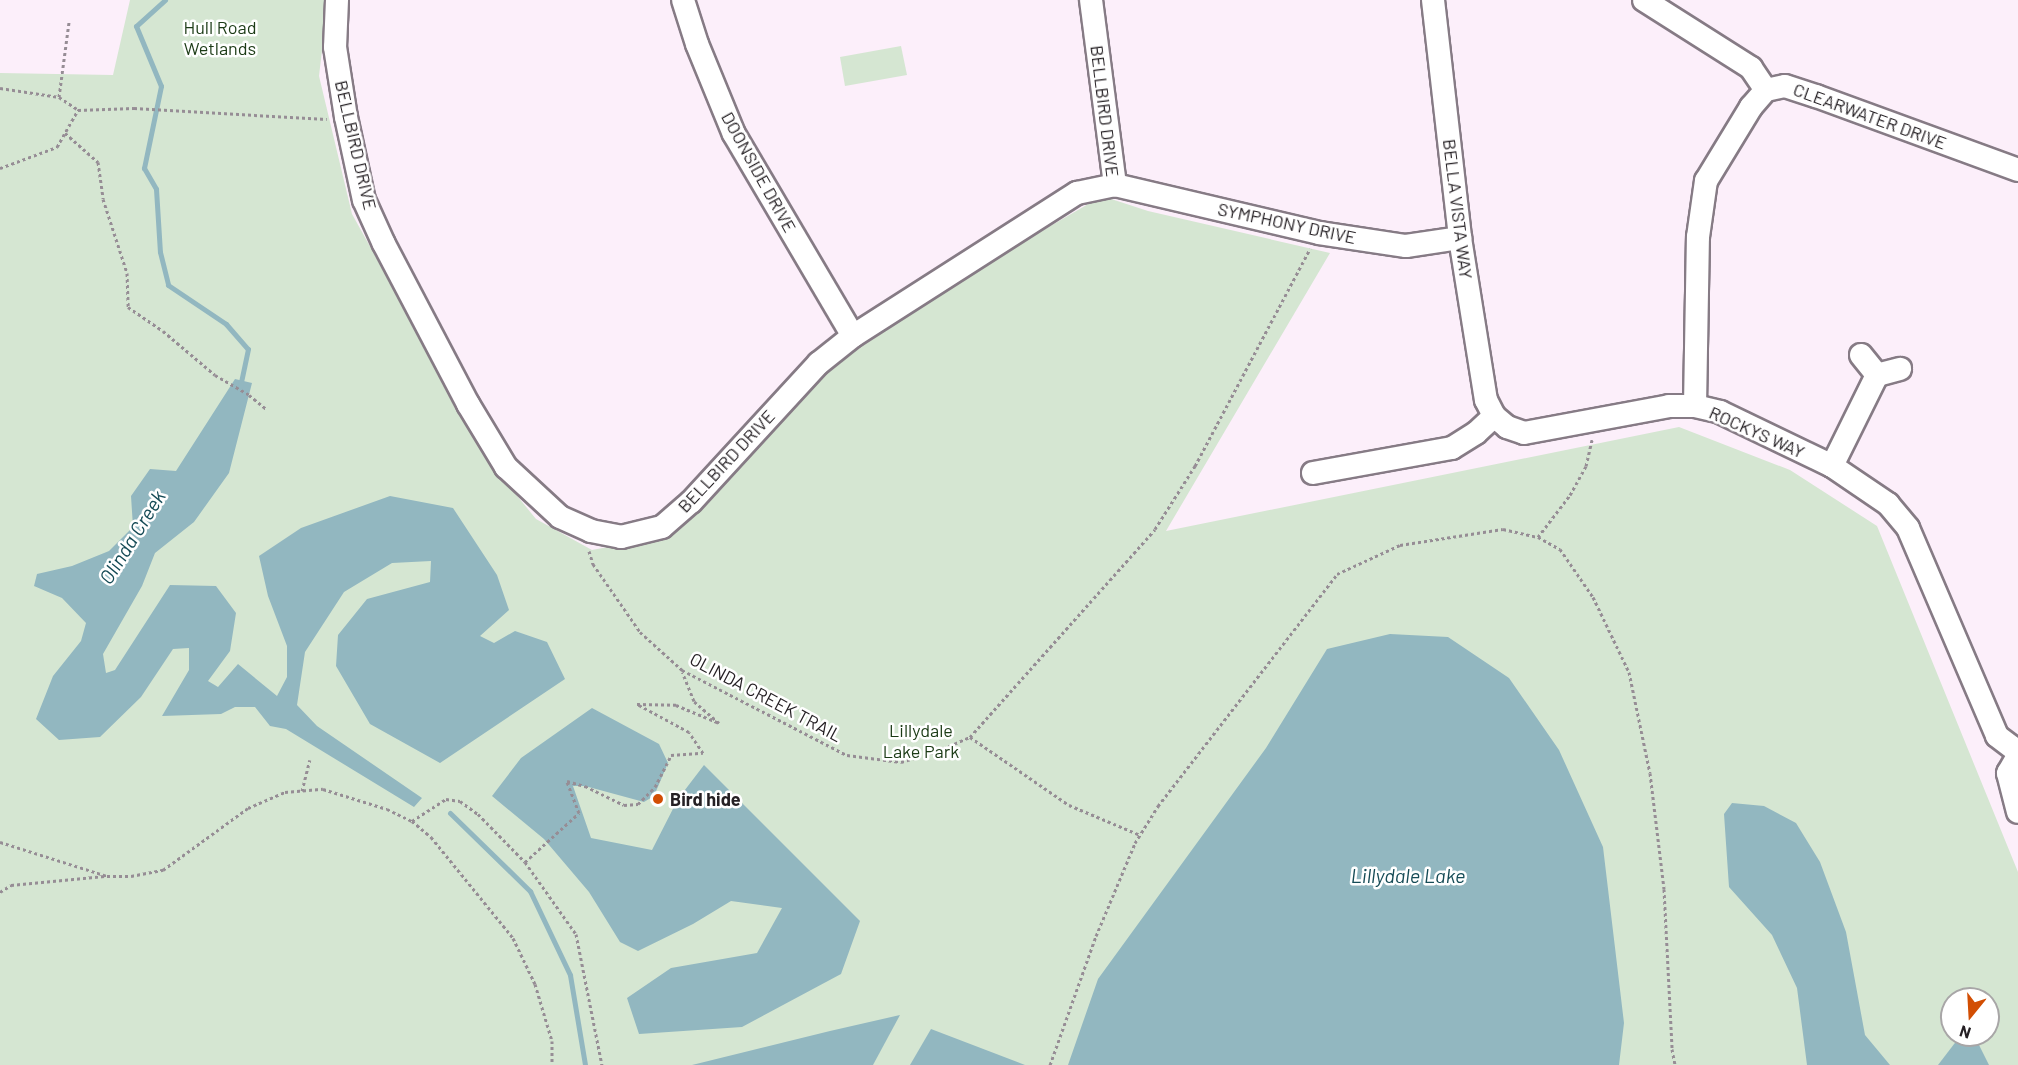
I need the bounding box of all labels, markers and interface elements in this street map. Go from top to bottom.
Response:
park label: Hull Road Wetlands [183,17,257,60]
street label: BELLBIRD DRIVE [1086,44,1124,178]
street label: BELLBIRD DRIVE [331,78,381,212]
street label: CLEARWATER DRIVE [1790,78,1950,154]
street label: DOONSIDE DRIVE [717,108,801,236]
street label: BELLA VISTA WAY [1439,138,1477,280]
street label: SYMPHONY DRIVE [1216,198,1358,248]
street label: ROCKYS WAY [1706,401,1808,463]
street label: BELLBIRD DRIVE [673,405,779,517]
water label: Olinda Creek [94,486,170,588]
street label: OLINDA CREEK TRAIL [686,648,846,746]
park label: Lillydale Lake Park [883,720,959,762]
place label: Bird hide [670,788,741,810]
marker: Bird hide [651,792,665,806]
water label: Lillydale Lake [1351,863,1465,887]
north arrow [1940,987,2000,1047]
text: N [1957,1022,1973,1043]

